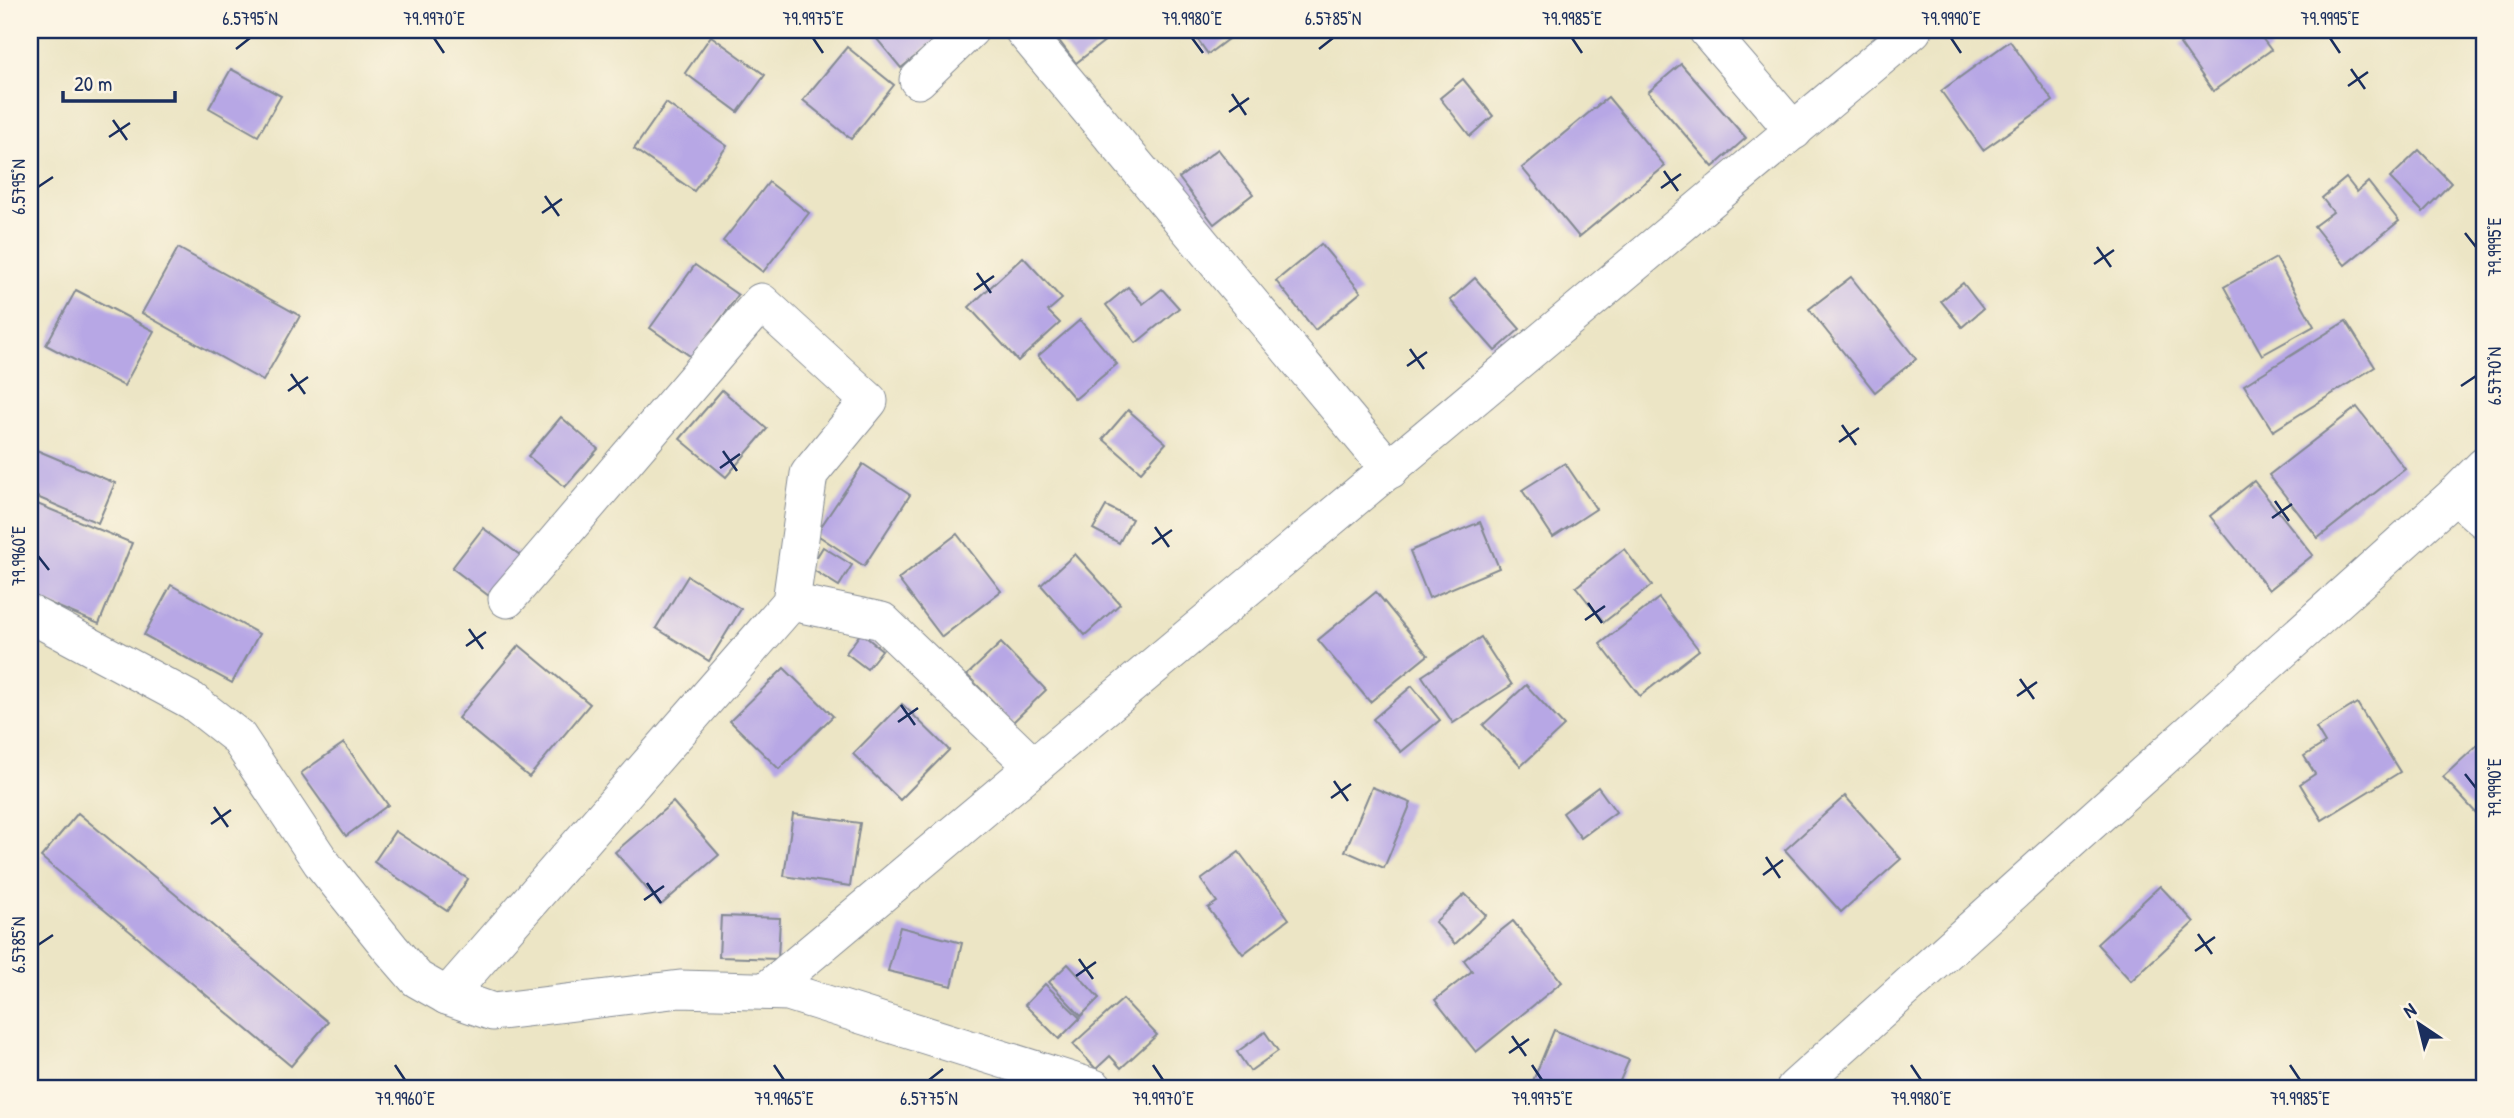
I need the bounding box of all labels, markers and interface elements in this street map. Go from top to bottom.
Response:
text: 6.5795°N [222,6,278,31]
text: 79.9970°E [403,6,465,31]
text: 79.9975°E [782,6,844,31]
text: 79.9980°E [1162,6,1222,31]
text: 6.5785°N [1305,6,1361,31]
text: 79.9985°E [1542,6,1602,31]
text: 79.9990°E [1921,6,1981,31]
text: 79.9995°E [2301,6,2360,31]
scale bar [63,60,175,104]
text: 20 m [74,69,112,98]
text: 6.5795°N [6,159,31,215]
text: 79.9995°E [2482,217,2507,276]
text: 6.5770°N [2482,347,2507,405]
text: 79.9960°E [6,526,31,586]
text: 79.9990°E [2482,758,2507,818]
text: 6.5785°N [6,917,31,973]
north arrow [2384,988,2454,1058]
text: N [2398,997,2421,1024]
text: 79.9960°E [375,1086,435,1111]
text: 79.9965°E [754,1086,814,1111]
text: 6.5775°N [900,1086,958,1111]
text: 79.9970°E [1132,1086,1194,1111]
text: 79.9975°E [1511,1086,1573,1111]
text: 79.9980°E [1891,1086,1951,1111]
text: 79.9985°E [2270,1086,2330,1111]

